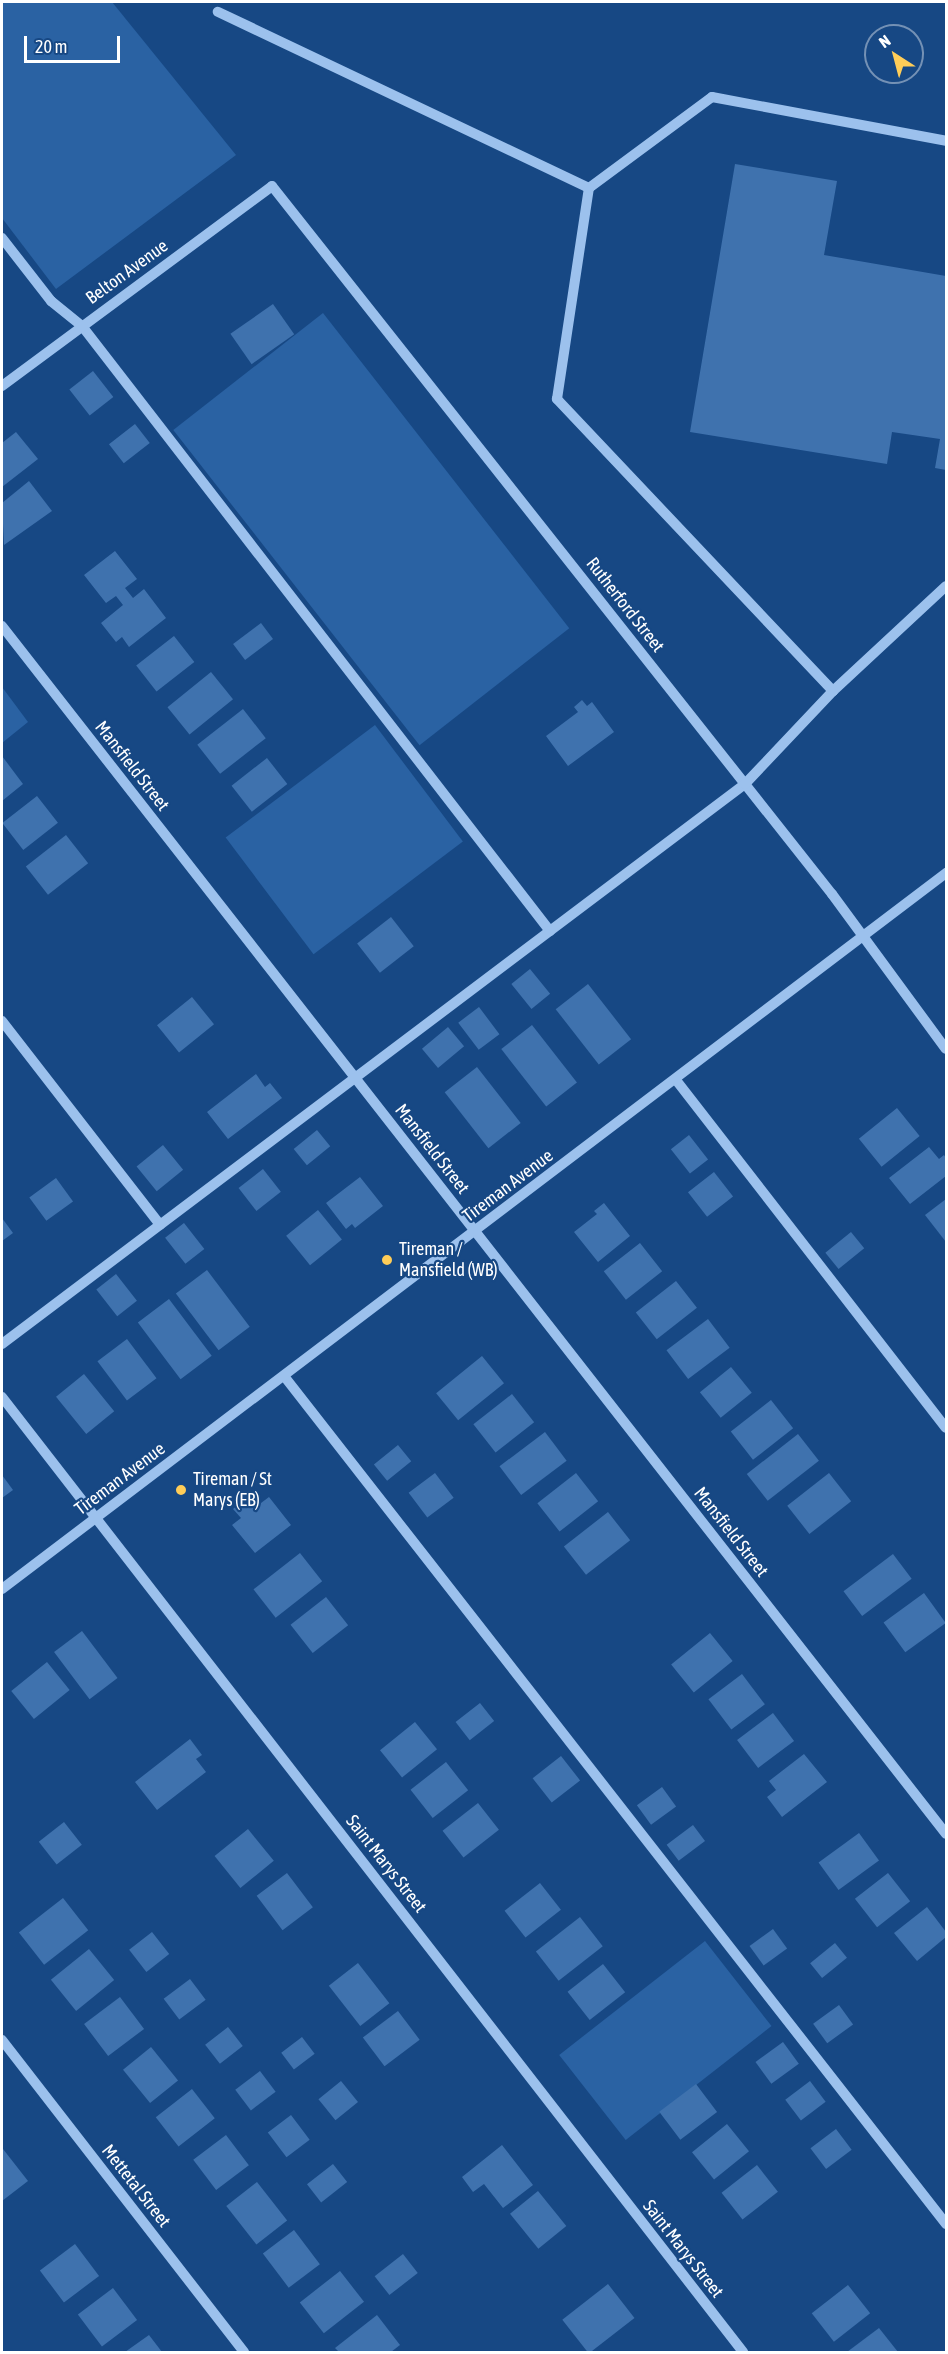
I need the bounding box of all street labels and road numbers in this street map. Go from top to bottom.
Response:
street label: Belton Avenue [82,235,172,309]
street label: Rutherford Street [581,553,669,657]
street label: Mansfield Street [90,717,174,815]
street label: Mansfield Street [390,1100,474,1198]
street label: Tireman Avenue [459,1145,557,1227]
street label: Tireman Avenue [71,1438,169,1520]
street label: Mansfield Street [689,1483,773,1581]
street label: Saint Marys Street [341,1811,431,1917]
street label: Mettetal Street [97,2140,175,2232]
street label: Saint Marys Street [638,2196,728,2302]

